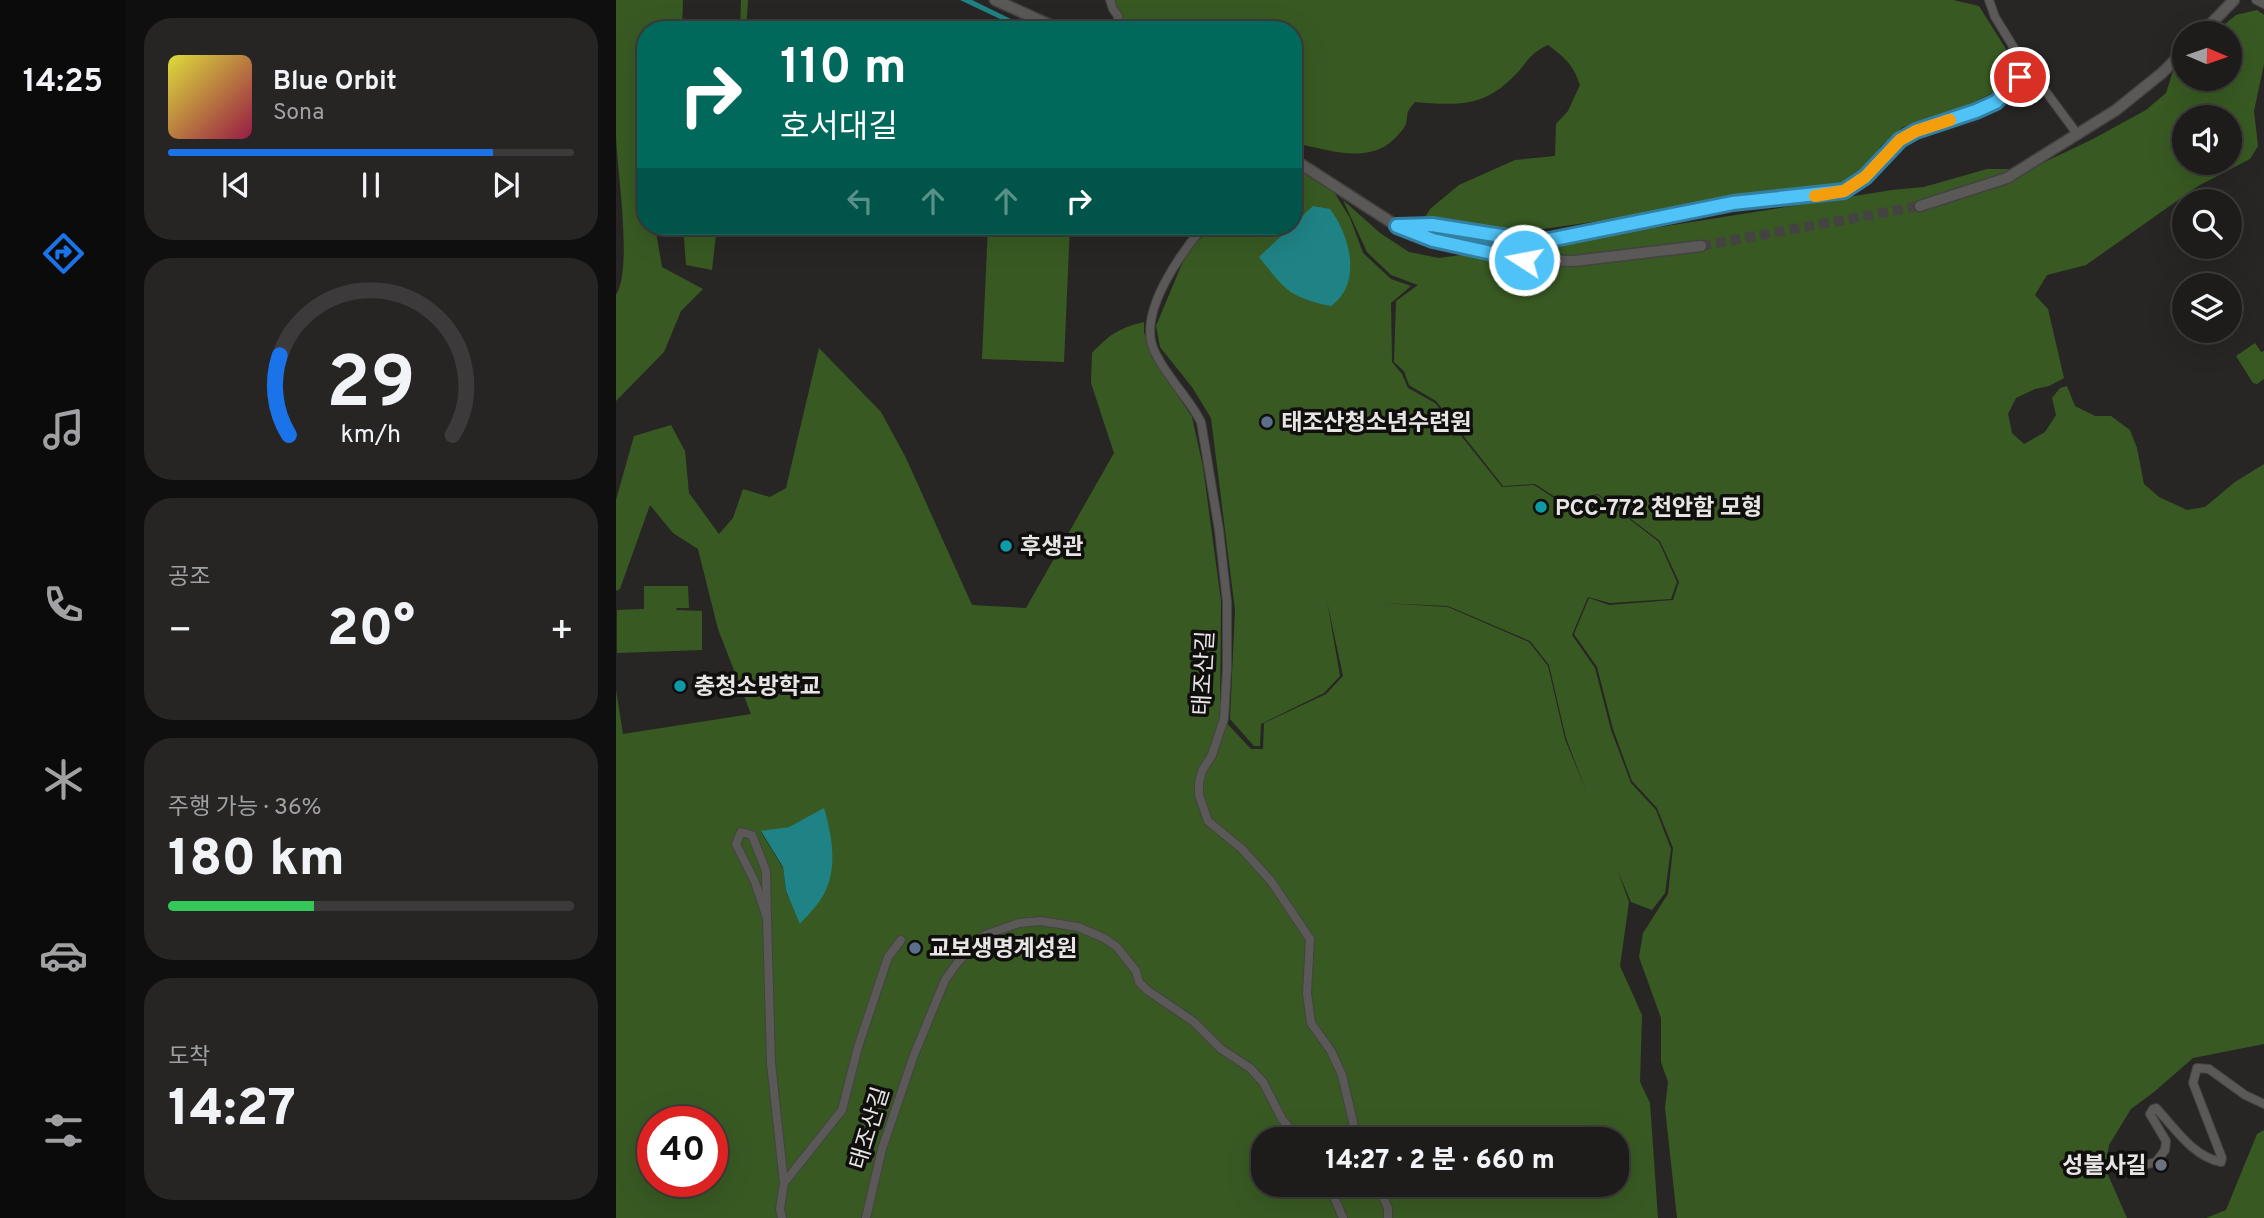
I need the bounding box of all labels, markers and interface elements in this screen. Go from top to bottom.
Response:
north arrow [2172,21,2242,91]
map controls [2172,21,2242,343]
text: 110 m [780,39,907,101]
pin [1990,47,2050,107]
icon: right [665,49,756,140]
icon: arrive [2001,58,2039,96]
text: 14:25 [23,63,103,103]
text: Blue Orbit [273,66,397,99]
text: Sona [273,99,324,128]
button: sound [2172,105,2242,175]
text: 호서대길 [780,109,898,149]
icon: previous [217,166,255,204]
icon: pause [352,166,390,204]
icon: next [487,166,525,204]
icon: left [841,182,879,220]
icon: ahead [914,182,952,220]
icon: ahead [987,182,1025,220]
icon: right [1060,182,1098,220]
button: search [2172,189,2242,259]
position arrow [1487,223,1561,297]
icon: directions [39,229,88,278]
button: layers [2172,273,2242,343]
text: 29 [326,341,416,433]
icon: music [39,405,88,454]
place label: 태조산청소년수련원 [1281,410,1471,439]
marker: 태조산청소년수련원 [1259,414,1275,430]
text: km/h [341,420,401,452]
place label: PCC-772 천안함 모형 [1555,495,1762,524]
marker: PCC-772 천안함 모형 [1533,499,1549,515]
place label: 후생관 [1020,534,1083,563]
marker: 후생관 [998,538,1014,554]
text: 공조 [168,564,210,593]
icon: phone [39,580,88,629]
text: 20° [327,598,415,664]
text: − [168,608,193,657]
text: + [549,608,574,657]
street label: 태조산길 [1189,630,1222,716]
place label: 충청소방학교 [694,674,821,703]
marker: 충청소방학교 [672,678,688,694]
icon: climate [39,755,88,804]
text: 주행 가능 · 36% [168,794,322,823]
text: 180 km [168,828,345,894]
icon: car [39,931,88,980]
place label: 교보생명계성원 [929,936,1077,965]
marker: 교보생명계성원 [907,940,923,956]
text: 도착 [168,1044,210,1073]
text: 14:27 [168,1078,296,1144]
street label: 태조산길 [845,1084,898,1173]
icon: filters [39,1106,88,1155]
speed limit sign: 40 [637,1106,728,1197]
text: 14:27 · 2 분 · 660 m [1325,1145,1555,1178]
place label: 성불사길 [2062,1153,2147,1182]
marker: 성불사길 [2153,1157,2169,1173]

